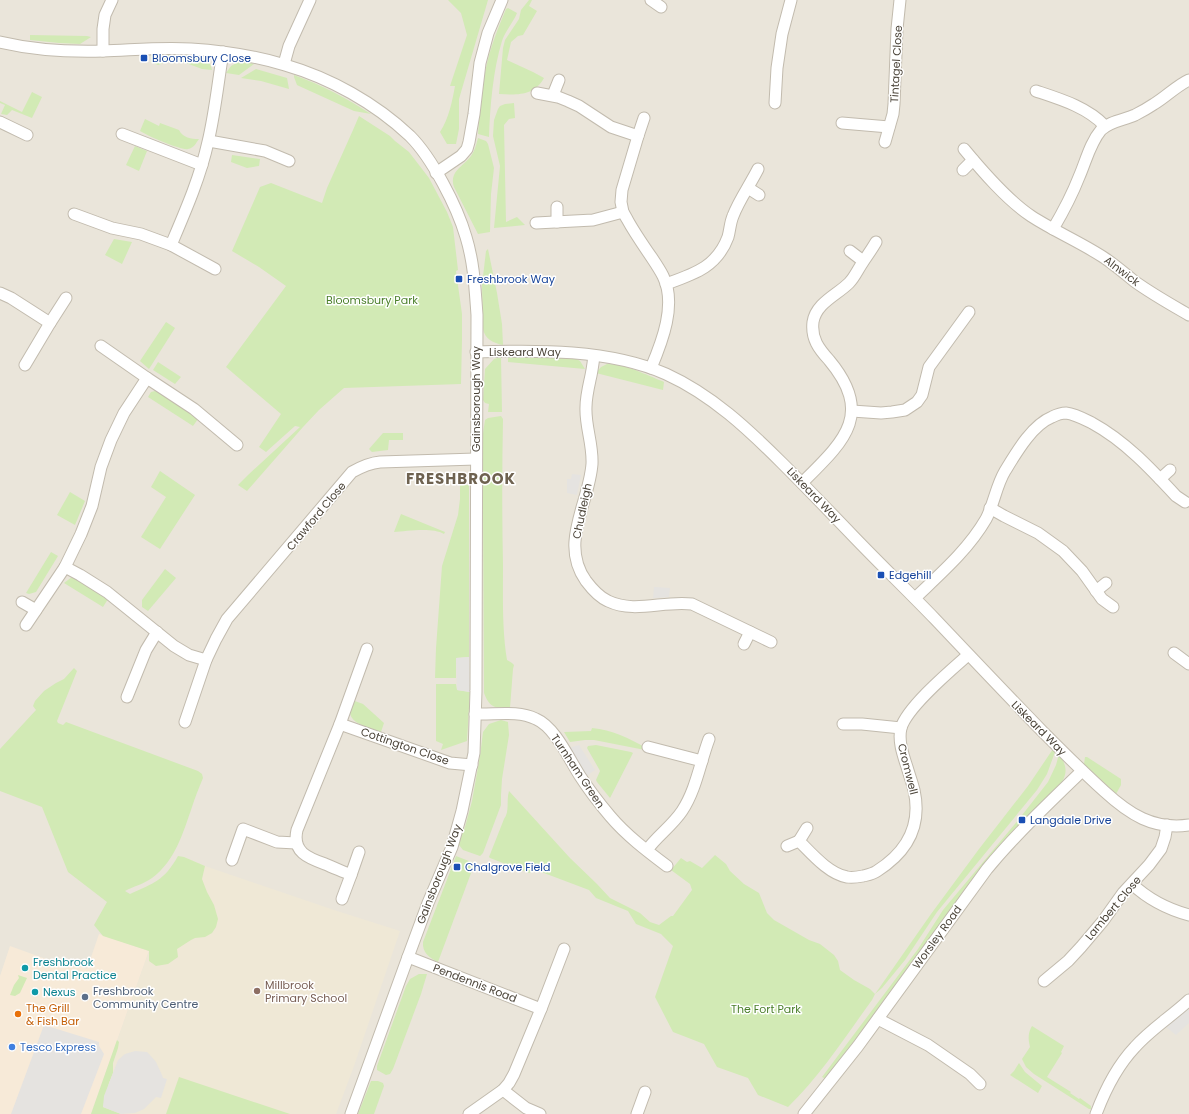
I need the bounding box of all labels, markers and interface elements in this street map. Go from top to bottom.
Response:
street label: Tintagel Close [886,25,906,103]
place label: Bloomsbury Close [152,50,251,66]
marker: Bloomsbury Close [139,53,149,63]
street label: Alnwick [1101,252,1144,290]
place label: Freshbrook Way [467,271,556,287]
marker: Freshbrook Way [454,274,464,284]
park label: Bloomsbury Park [326,292,418,308]
street label: Liskeard Way [489,344,562,360]
street label: Gainsborough Way [468,345,484,452]
street label: Liskeard Way [783,464,845,527]
district label: FRESHBROOK [406,468,516,489]
street label: Crawford Close [283,478,350,554]
street label: Chudleigh [568,482,596,540]
place label: Edgehill [889,567,932,583]
marker: Edgehill [876,570,886,580]
street label: Liskeard Way [1008,697,1071,760]
street label: Cottington Close [359,723,452,769]
street label: Turnham Green [547,731,609,811]
street label: Cromwell [894,742,922,796]
place label: Langdale Drive [1030,812,1112,828]
marker: Langdale Drive [1017,815,1027,825]
street label: Gainsborough Way [413,821,466,926]
place label: Chalgrove Field [465,859,550,875]
marker: Chalgrove Field [452,862,462,872]
street label: Lambert Close [1081,872,1145,944]
street label: Worsley Road [909,902,965,972]
place label: Freshbrook Dental Practice [33,954,117,983]
street label: Pendennis Road [431,960,519,1006]
marker: Freshbrook Dental Practice [20,963,30,973]
place label: Millbrook Primary School [265,977,347,1006]
place label: Freshbrook Community Centre [93,983,199,1012]
place label: Nexus [43,984,76,1000]
marker: Millbrook Primary School [252,986,262,996]
marker: Nexus [30,987,40,997]
marker: Freshbrook Community Centre [80,992,90,1002]
place label: The Grill & Fish Bar [26,1000,79,1029]
park label: The Fort Park [731,1001,801,1017]
marker: The Grill & Fish Bar [13,1009,23,1019]
place label: Tesco Express [20,1039,96,1055]
marker: Tesco Express [7,1042,17,1052]

